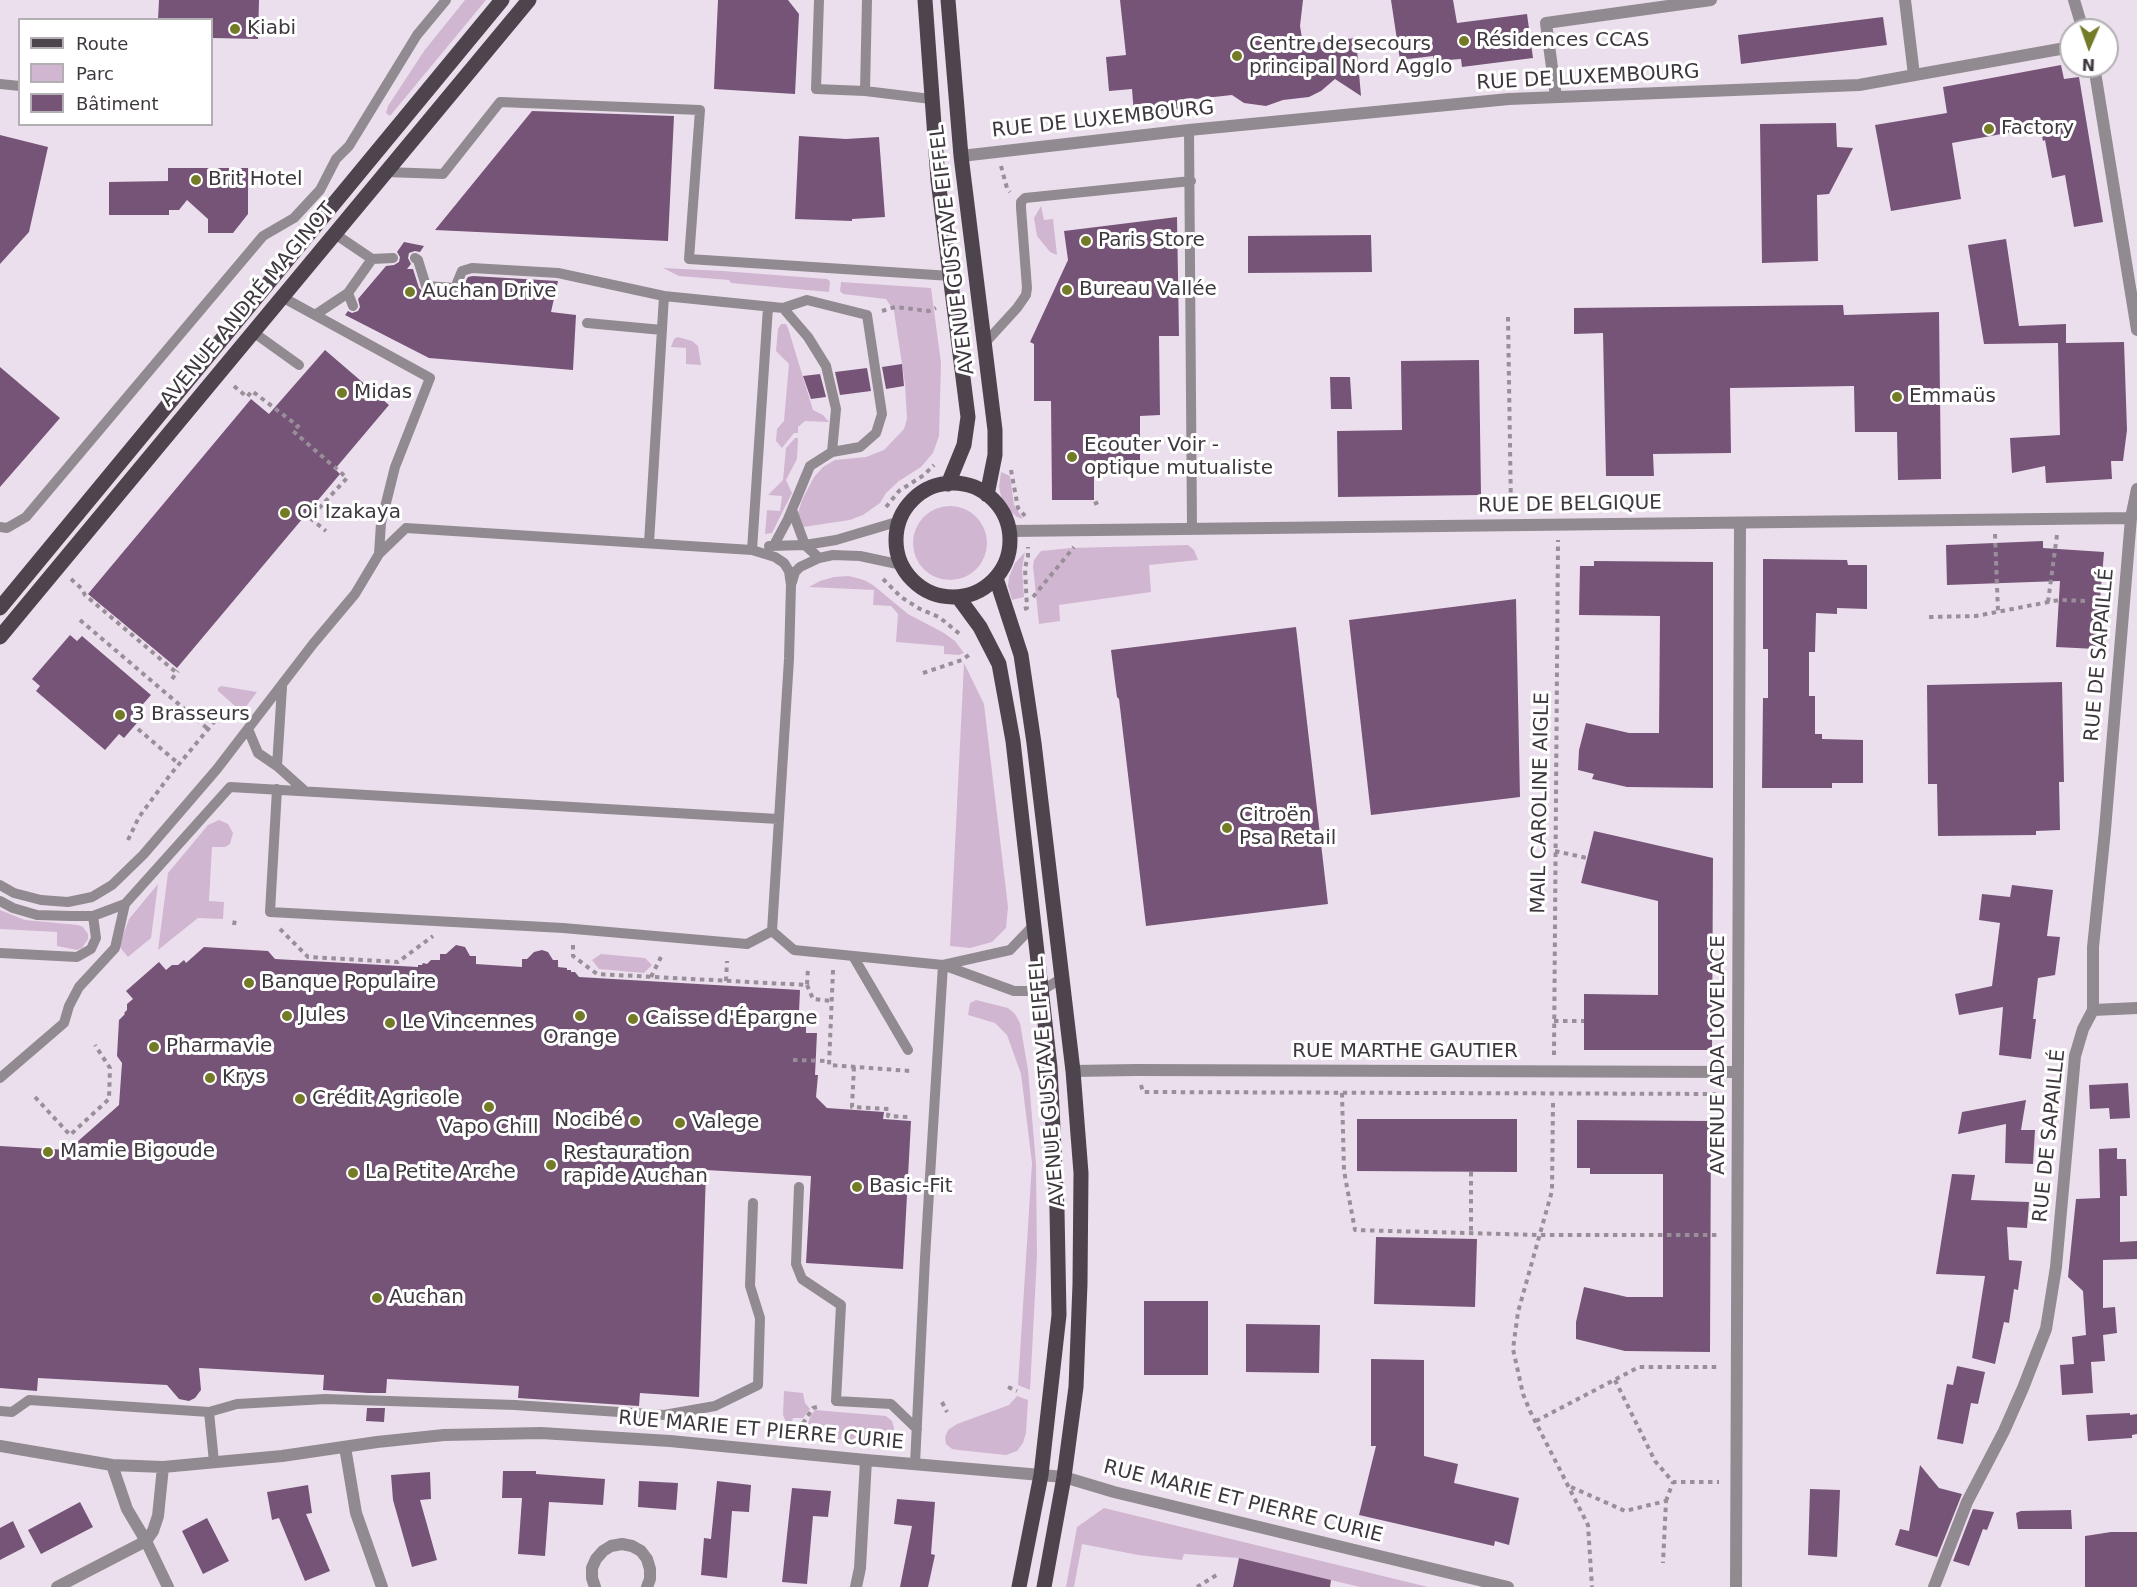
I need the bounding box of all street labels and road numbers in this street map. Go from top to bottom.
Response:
street label: RUE DE LUXEMBOURG [1476,60,1700,96]
street label: RUE DE LUXEMBOURG [991,96,1215,144]
street label: AVENUE GUSTAVE EIFFEL [926,124,980,376]
street label: AVENUE ANDRÉ MAGINOT [156,198,340,412]
street label: RUE DE BELGIQUE [1478,491,1662,519]
street label: RUE DE SAPAILLÉ [2080,567,2120,743]
street label: MAIL CAROLINE AIGLE [1527,692,1555,914]
street label: AVENUE ADA LOVELACE [1707,935,1731,1175]
street label: AVENUE GUSTAVE EIFFEL [1025,956,1071,1208]
street label: RUE MARTHE GAUTIER [1292,1040,1518,1064]
street label: RUE DE SAPAILLÉ [2029,1048,2071,1224]
street label: RUE MARIE ET PIERRE CURIE [617,1407,905,1455]
street label: RUE MARIE ET PIERRE CURIE [1101,1456,1385,1548]

